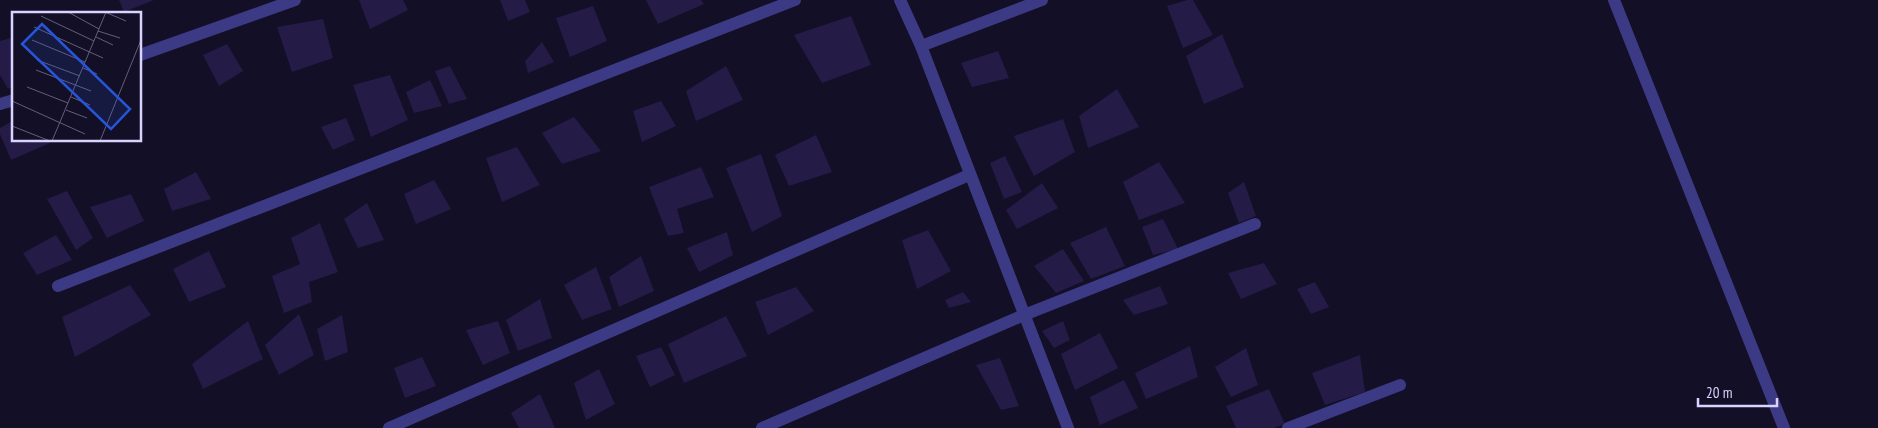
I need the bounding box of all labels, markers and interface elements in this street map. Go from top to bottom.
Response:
inset map [12,12,141,141]
scale bar [1698,376,1777,408]
text: 20 m [1706,383,1732,402]

